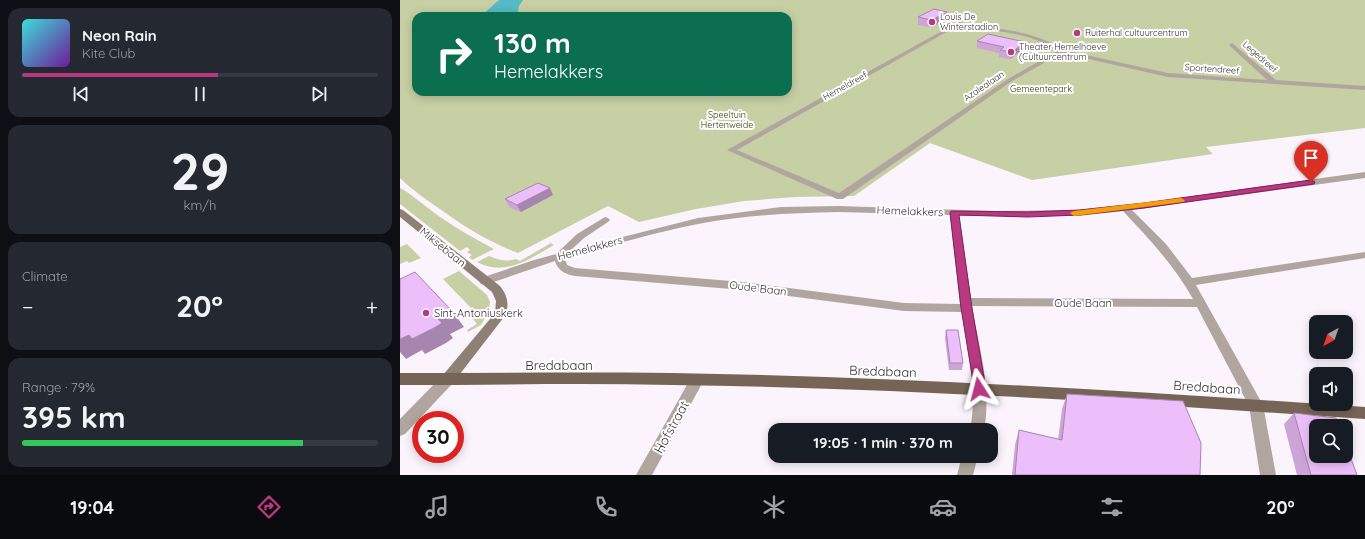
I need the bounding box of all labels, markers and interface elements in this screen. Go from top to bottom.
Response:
place label: Louis De Winterstadion [940,11,998,32]
marker: Louis De Winterstadion [927,17,937,27]
text: 130 m [494,25,571,60]
text: Neon Rain [82,26,157,45]
place label: Ruiterhal cultuurcentrum [1085,27,1188,38]
icon: right [428,28,480,80]
marker: Ruiterhal cultuurcentrum [1072,28,1082,38]
street label: Legedreef [1241,39,1281,75]
place label: Theater Hemelhoeve (Cultuurcentrum [1019,41,1106,62]
text: Kite Club [82,45,135,61]
marker: Theater Hemelhoeve (Cultuurcentrum [1006,47,1016,57]
text: Hemelakkers [494,60,603,83]
street label: Sportendreef [1184,61,1241,76]
street label: Azalealaan [961,68,1006,103]
street label: Hemeldreef [821,69,869,102]
icon: previous [70,83,92,105]
icon: pause [189,83,211,105]
icon: next [308,83,330,105]
park label: Gemeentepark [1010,83,1072,94]
park label: Speeltuin Hertenweide [701,109,753,130]
text: 29 [170,138,230,203]
pin [1294,141,1328,182]
icon: arrive [1300,147,1322,169]
text: km/h [184,197,216,213]
street label: Hemelakkers [876,203,944,219]
street label: Miksebaan [417,224,469,270]
street label: Hemelakkers [556,233,624,263]
text: Climate [22,268,68,284]
street label: Oude Baan [729,278,787,298]
text: 20° [176,287,223,325]
text: − [22,293,33,321]
text: + [366,293,378,321]
street label: Oude Baan [1054,296,1112,310]
place label: Sint-Antoniuskerk [434,306,523,320]
marker: Sint-Antoniuskerk [421,308,431,318]
north arrow [1309,315,1353,359]
map controls [1309,315,1353,463]
street label: Bredabaan [525,357,593,373]
street label: Bredabaan [849,362,917,380]
button: sound [1309,367,1353,411]
position arrow [958,368,1000,410]
street label: Bredabaan [1173,377,1241,397]
text: Range · 79% [22,379,95,395]
text: 395 km [22,398,126,436]
street label: Hofstraat [650,398,692,456]
speed limit sign: 30 [412,411,464,463]
button: search [1309,419,1353,463]
text: 19:05 · 1 min · 370 m [813,433,953,452]
icon: directions [255,493,283,521]
icon: music [423,493,451,521]
icon: phone [592,493,620,521]
icon: climate [760,493,788,521]
icon: car [929,493,957,521]
icon: filters [1098,493,1126,521]
text: 19:04 [70,496,114,519]
text: 20° [1266,496,1295,519]

